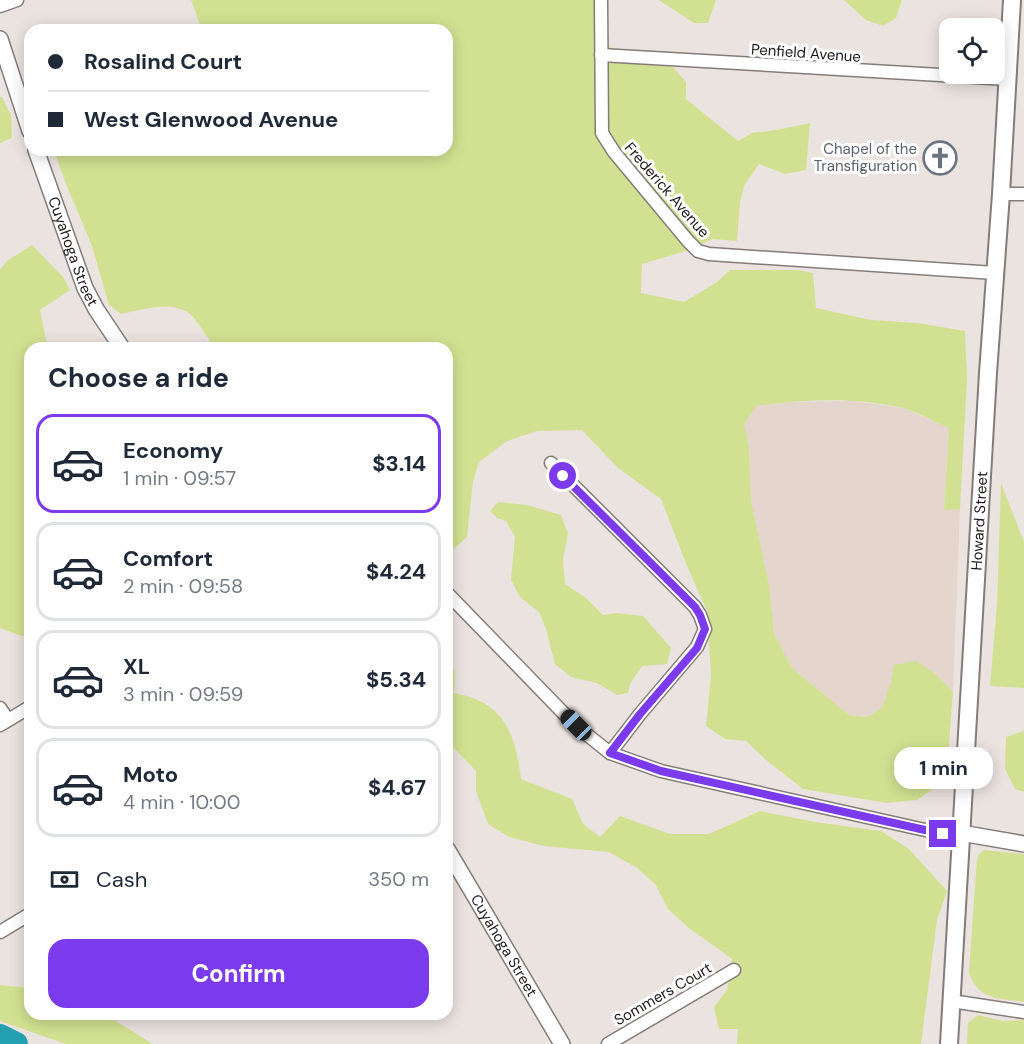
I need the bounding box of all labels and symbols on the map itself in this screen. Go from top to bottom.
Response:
street label: Penfield Avenue [750,39,862,67]
street label: Frederick Avenue [620,138,714,242]
place label: Chapel of the Transfiguration [814,139,917,176]
church icon: Chapel of the Transfiguration [922,140,958,176]
street label: Cuyahoga Street [43,194,103,310]
route start [549,462,576,489]
street label: Howard Street [967,471,992,571]
car [557,706,595,744]
callout: 1 min [894,747,992,789]
route end [929,820,956,847]
street label: Cuyahoga Street [466,891,542,1001]
street label: Sommers Court [611,958,716,1030]

